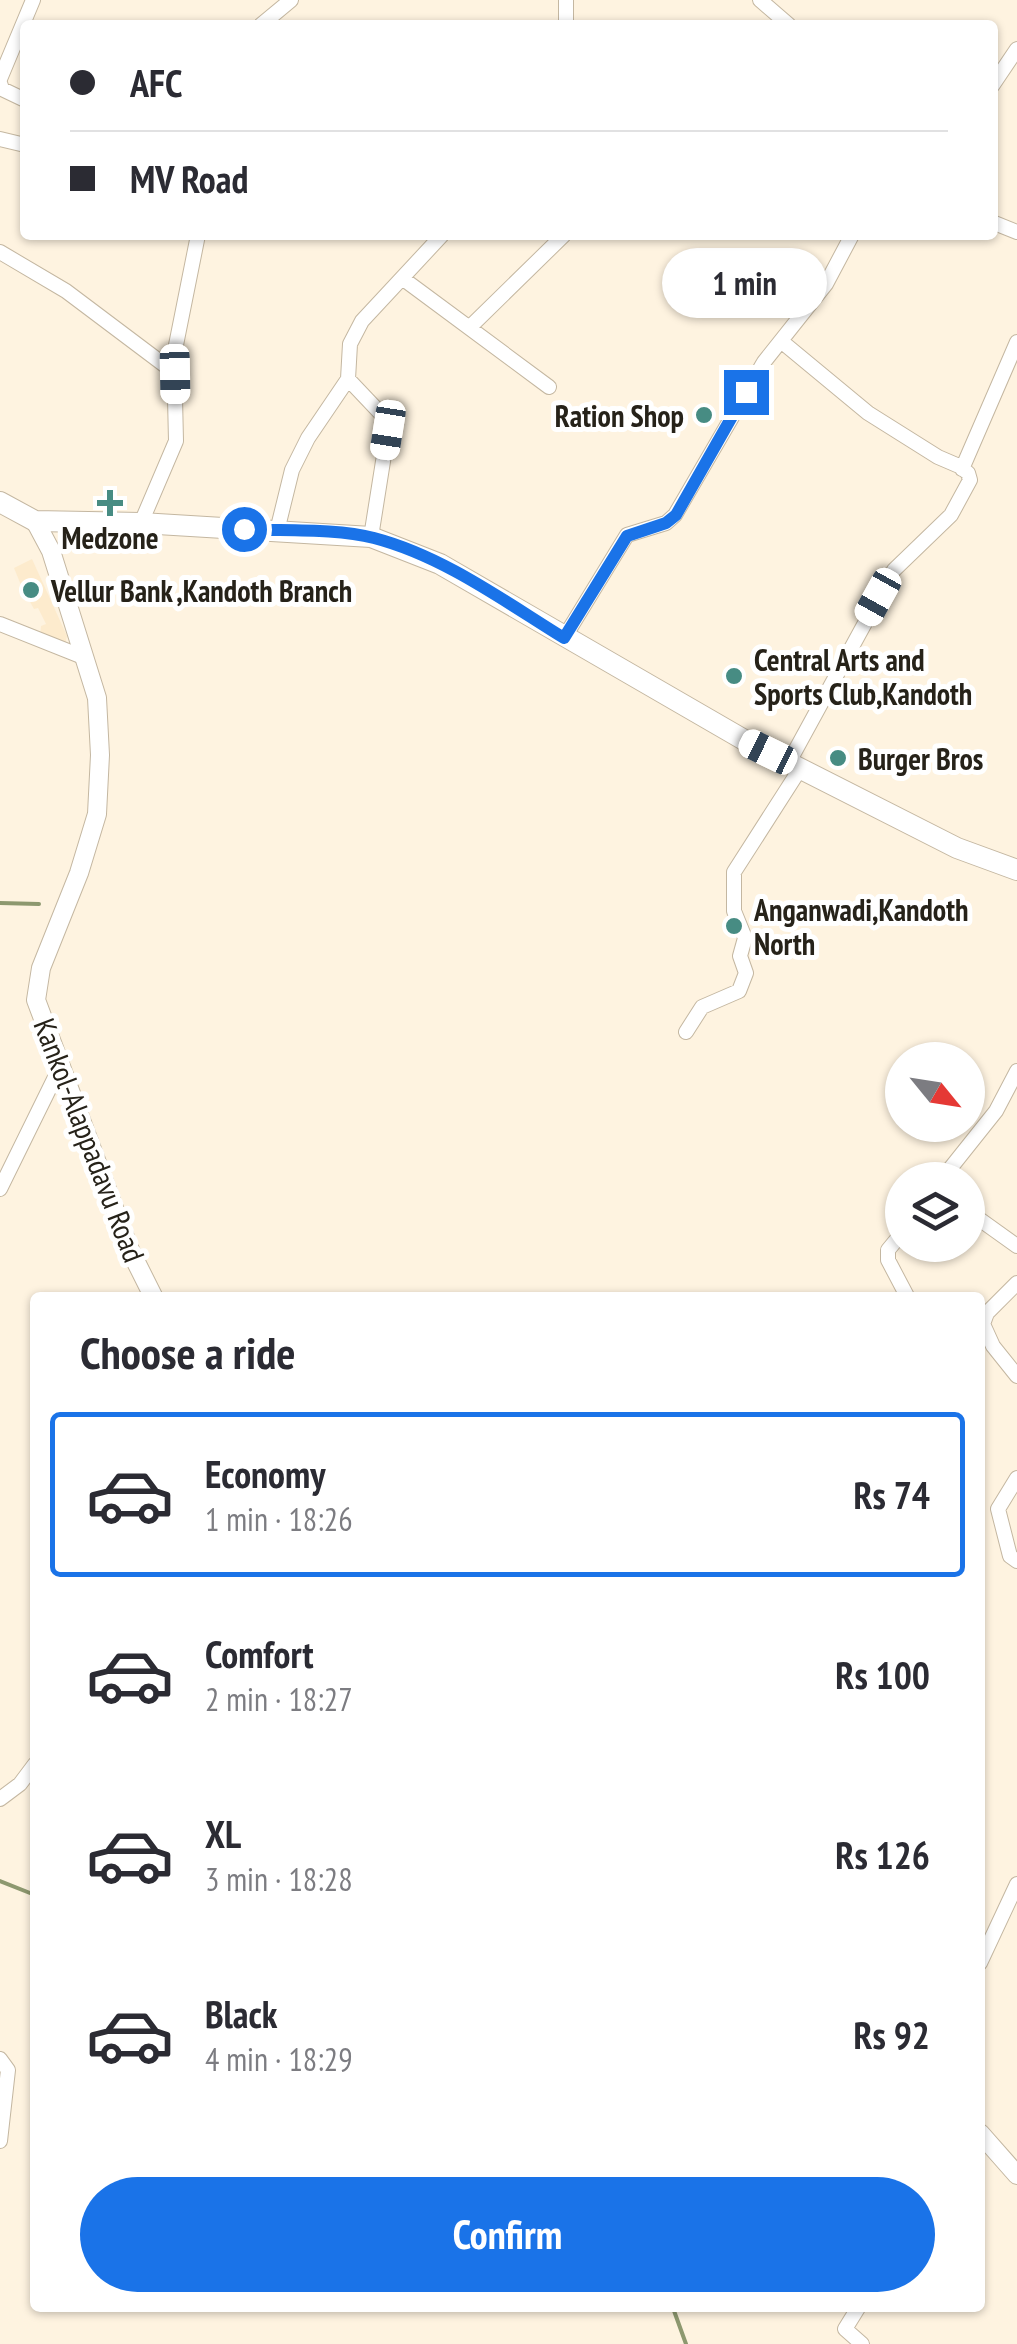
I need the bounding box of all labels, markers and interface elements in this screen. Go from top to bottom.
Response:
text: AFC [130,58,182,107]
text: MV Road [130,154,248,203]
callout: 1 min [664,247,828,317]
text: 1 min [712,262,777,304]
car [159,344,191,404]
route end [724,370,769,415]
place label: Ration Shop [555,396,684,435]
car [368,398,408,462]
marker: Ration Shop [693,404,715,426]
marker: Medzone [99,492,121,514]
route start [222,507,267,552]
place label: Medzone [61,518,159,557]
car [850,563,906,631]
place label: Vellur Bank ,Kandoth Branch [50,571,352,610]
marker: Vellur Bank ,Kandoth Branch [20,579,42,601]
place label: Central Arts and Sports Club,Kandoth [754,640,972,713]
marker: Central Arts and Sports Club,Kandoth [723,665,745,687]
car [734,725,802,779]
place label: Burger Bros [858,739,983,778]
marker: Burger Bros [827,747,849,769]
place label: Anganwadi,Kandoth North [753,890,968,963]
marker: Anganwadi,Kandoth North [723,915,745,937]
street label: Kankol-Alappadavu Road [26,1013,154,1267]
north arrow [885,1042,985,1142]
map controls [885,1042,985,1262]
button: layers [885,1162,985,1262]
text: Choose a ride [80,1323,295,1381]
text: Economy [205,1449,325,1498]
icon: car [85,1450,175,1540]
text: Rs 74 [853,1470,930,1519]
text: 1 min · 18:26 [205,1498,353,1540]
text: Comfort [205,1629,314,1678]
icon: car [85,1630,175,1720]
text: Rs 100 [835,1650,930,1699]
text: 2 min · 18:27 [205,1678,353,1720]
text: XL [205,1809,241,1858]
icon: car [85,1810,175,1900]
text: Rs 126 [835,1830,930,1879]
text: 3 min · 18:28 [205,1858,353,1900]
text: Black [205,1989,278,2038]
icon: car [85,1990,175,2080]
text: Rs 92 [853,2010,930,2059]
text: 4 min · 18:29 [205,2038,353,2080]
button: Confirm [80,2177,935,2292]

